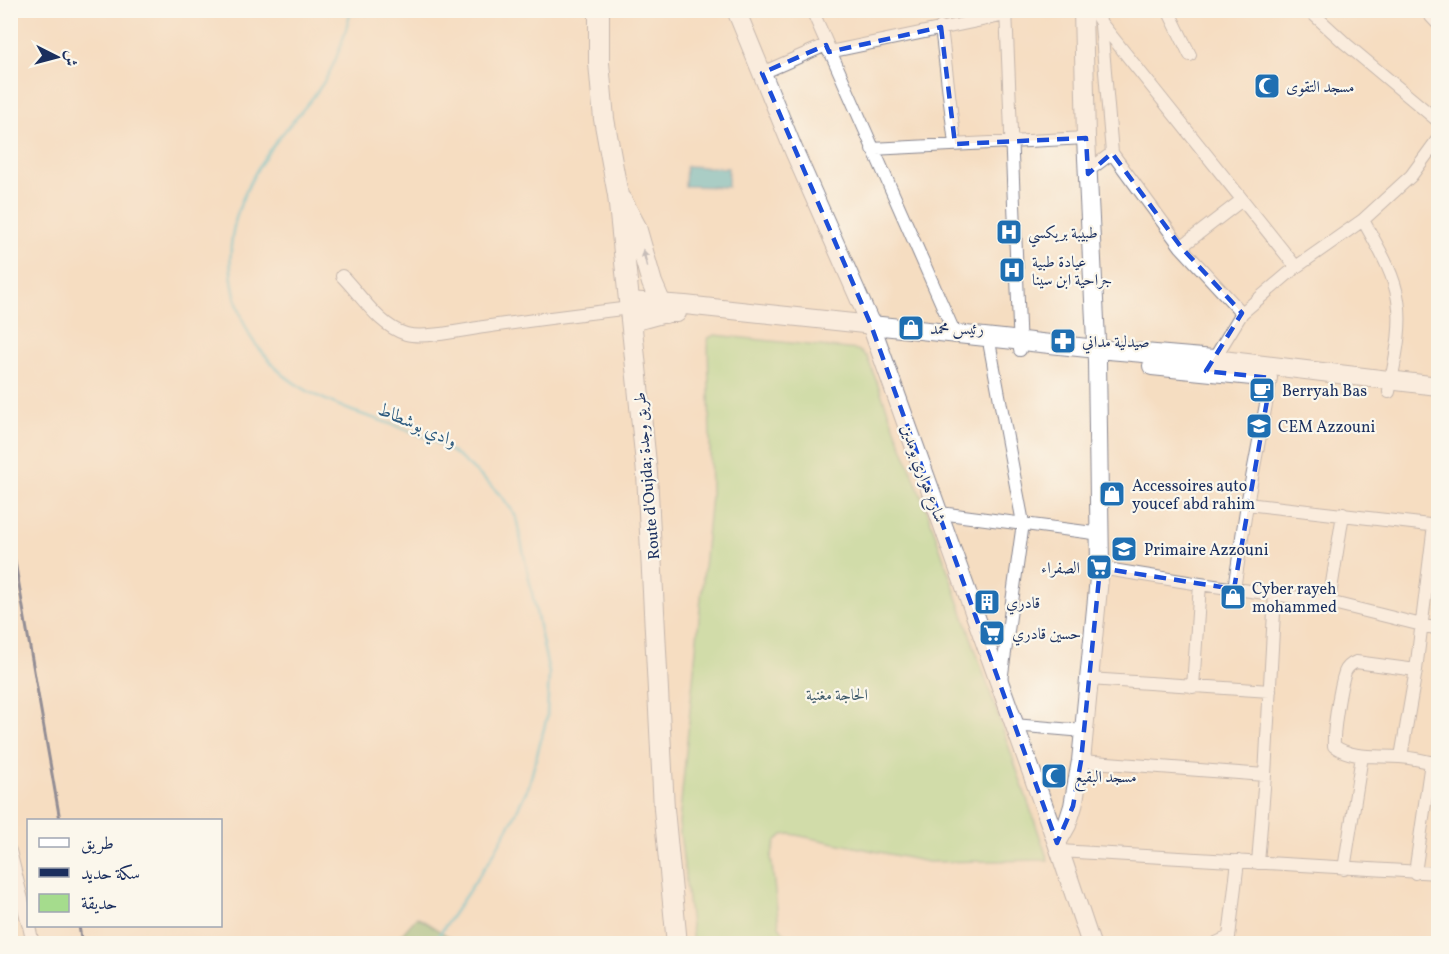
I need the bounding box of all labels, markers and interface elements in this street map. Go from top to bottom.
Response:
north arrow [27,27,87,87]
text: ش [58,49,82,67]
mosque icon: مسجد التقوى [1252,71,1282,101]
place label: مسجد التقوى [1286,77,1355,99]
hospital icon: طبيبة بريكسي [994,217,1024,247]
place label: طبيبة بريكسي [1028,223,1098,248]
one-way arrow [639,249,649,267]
place label: عيادة طبية جراحية ابن سينا [1032,252,1112,292]
hospital icon: عيادة طبية جراحية ابن سينا [997,255,1027,285]
shop icon: رئيس محمد [896,313,926,343]
place label: رئيس محمد [930,319,984,341]
pharmacy icon: صيدلية مداني [1048,326,1078,356]
place label: صيدلية مداني [1082,332,1150,354]
cafe icon: Berryah Bas [1247,375,1277,405]
place label: Berryah Bas [1282,381,1367,403]
street label: Route d'Oujda; طريق وجدة [630,391,666,560]
water label: وادي بوشطاط [373,398,461,456]
school or university icon: CEM Azzouni [1244,411,1274,441]
place label: CEM Azzouni [1278,417,1376,439]
street label: شارع هواري بومدين [893,422,950,526]
place label: Accessoires auto youcef abd rahim [1132,476,1255,516]
shop icon: Accessoires auto youcef abd rahim [1097,479,1127,509]
school or university icon: Primaire Azzouni [1109,534,1139,564]
place label: Primaire Azzouni [1144,540,1269,562]
supermarket icon: الصفراء [1084,552,1114,582]
place label: الصفراء [1041,558,1080,580]
place label: Cyber rayeh mohammed [1252,579,1337,619]
shop icon: Cyber rayeh mohammed [1218,582,1248,612]
building icon: قادري [972,587,1002,617]
place label: قادري [1006,593,1040,615]
supermarket icon: حسين قادري [977,618,1007,648]
place label: حسين قادري [1012,624,1081,646]
park label: الحاجة مغنية [806,685,868,707]
mosque icon: مسجد البقيع [1039,761,1069,791]
place label: مسجد البقيع [1074,767,1137,792]
legend [27,819,222,927]
text: طريق [81,832,114,857]
text: سكة حديد [81,862,140,887]
text: حديقة [81,892,117,917]

